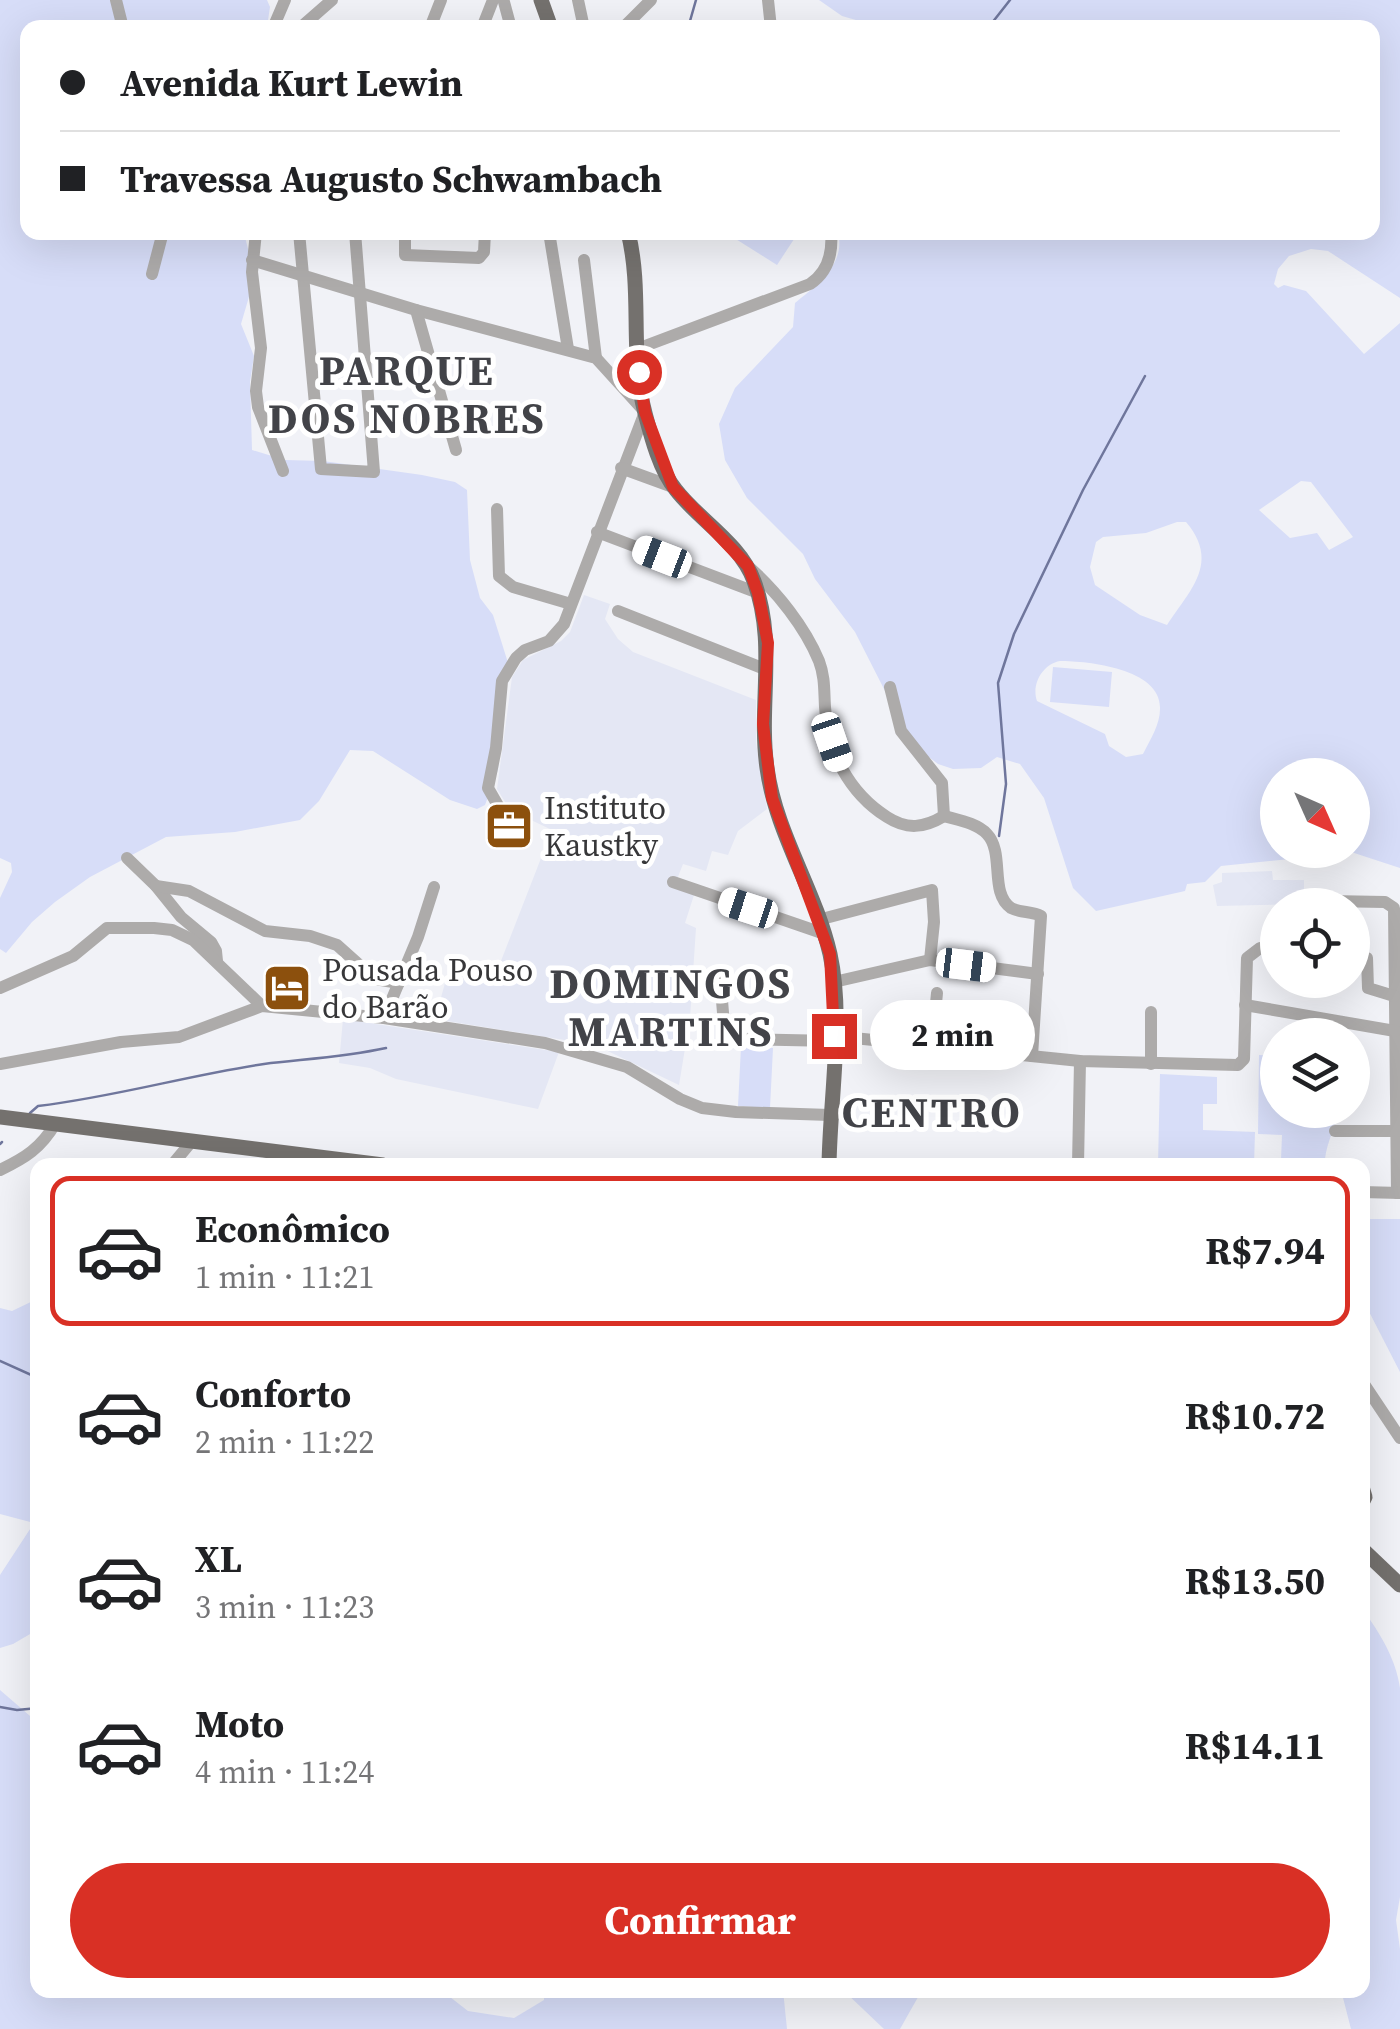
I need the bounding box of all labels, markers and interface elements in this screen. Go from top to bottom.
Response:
text: Avenida Kurt Lewin [120,57,463,109]
text: Travessa Augusto Schwambach [120,153,662,205]
district label: PARQUE DOS NOBRES [268,341,546,447]
route start [617,350,662,395]
car [629,532,695,582]
car [808,709,856,775]
north arrow [1260,758,1370,868]
map controls [1260,758,1370,1128]
place label: Instituto Kaustky [544,786,666,867]
office icon: Instituto Kaustky [483,800,535,852]
car [715,884,781,932]
button: locate [1260,888,1370,998]
car [934,946,998,984]
place label: Pousada Pouso do Barão [322,948,533,1029]
district label: DOMINGOS MARTINS [549,954,793,1060]
hotel icon: Pousada Pouso do Barão [261,962,313,1014]
callout: 2 min [869,1001,1034,1071]
text: 2 min [911,1013,994,1057]
route end [812,1014,857,1059]
button: layers [1260,1018,1370,1128]
district label: CENTRO [842,1083,1022,1141]
text: Econômico [195,1203,390,1255]
icon: car [75,1206,165,1296]
text: R$7.94 [1205,1225,1325,1277]
text: 1 min · 11:21 [195,1255,374,1299]
text: Conforto [195,1368,351,1420]
icon: car [75,1371,165,1461]
text: R$10.72 [1185,1390,1325,1442]
text: 2 min · 11:22 [195,1420,374,1464]
text: XL [195,1533,242,1585]
icon: car [75,1536,165,1626]
text: R$13.50 [1185,1555,1325,1607]
text: 3 min · 11:23 [195,1585,374,1629]
text: Moto [195,1698,284,1750]
icon: car [75,1701,165,1791]
text: R$14.11 [1185,1720,1325,1772]
text: 4 min · 11:24 [195,1750,374,1794]
button: Confirmar [70,1863,1330,1978]

